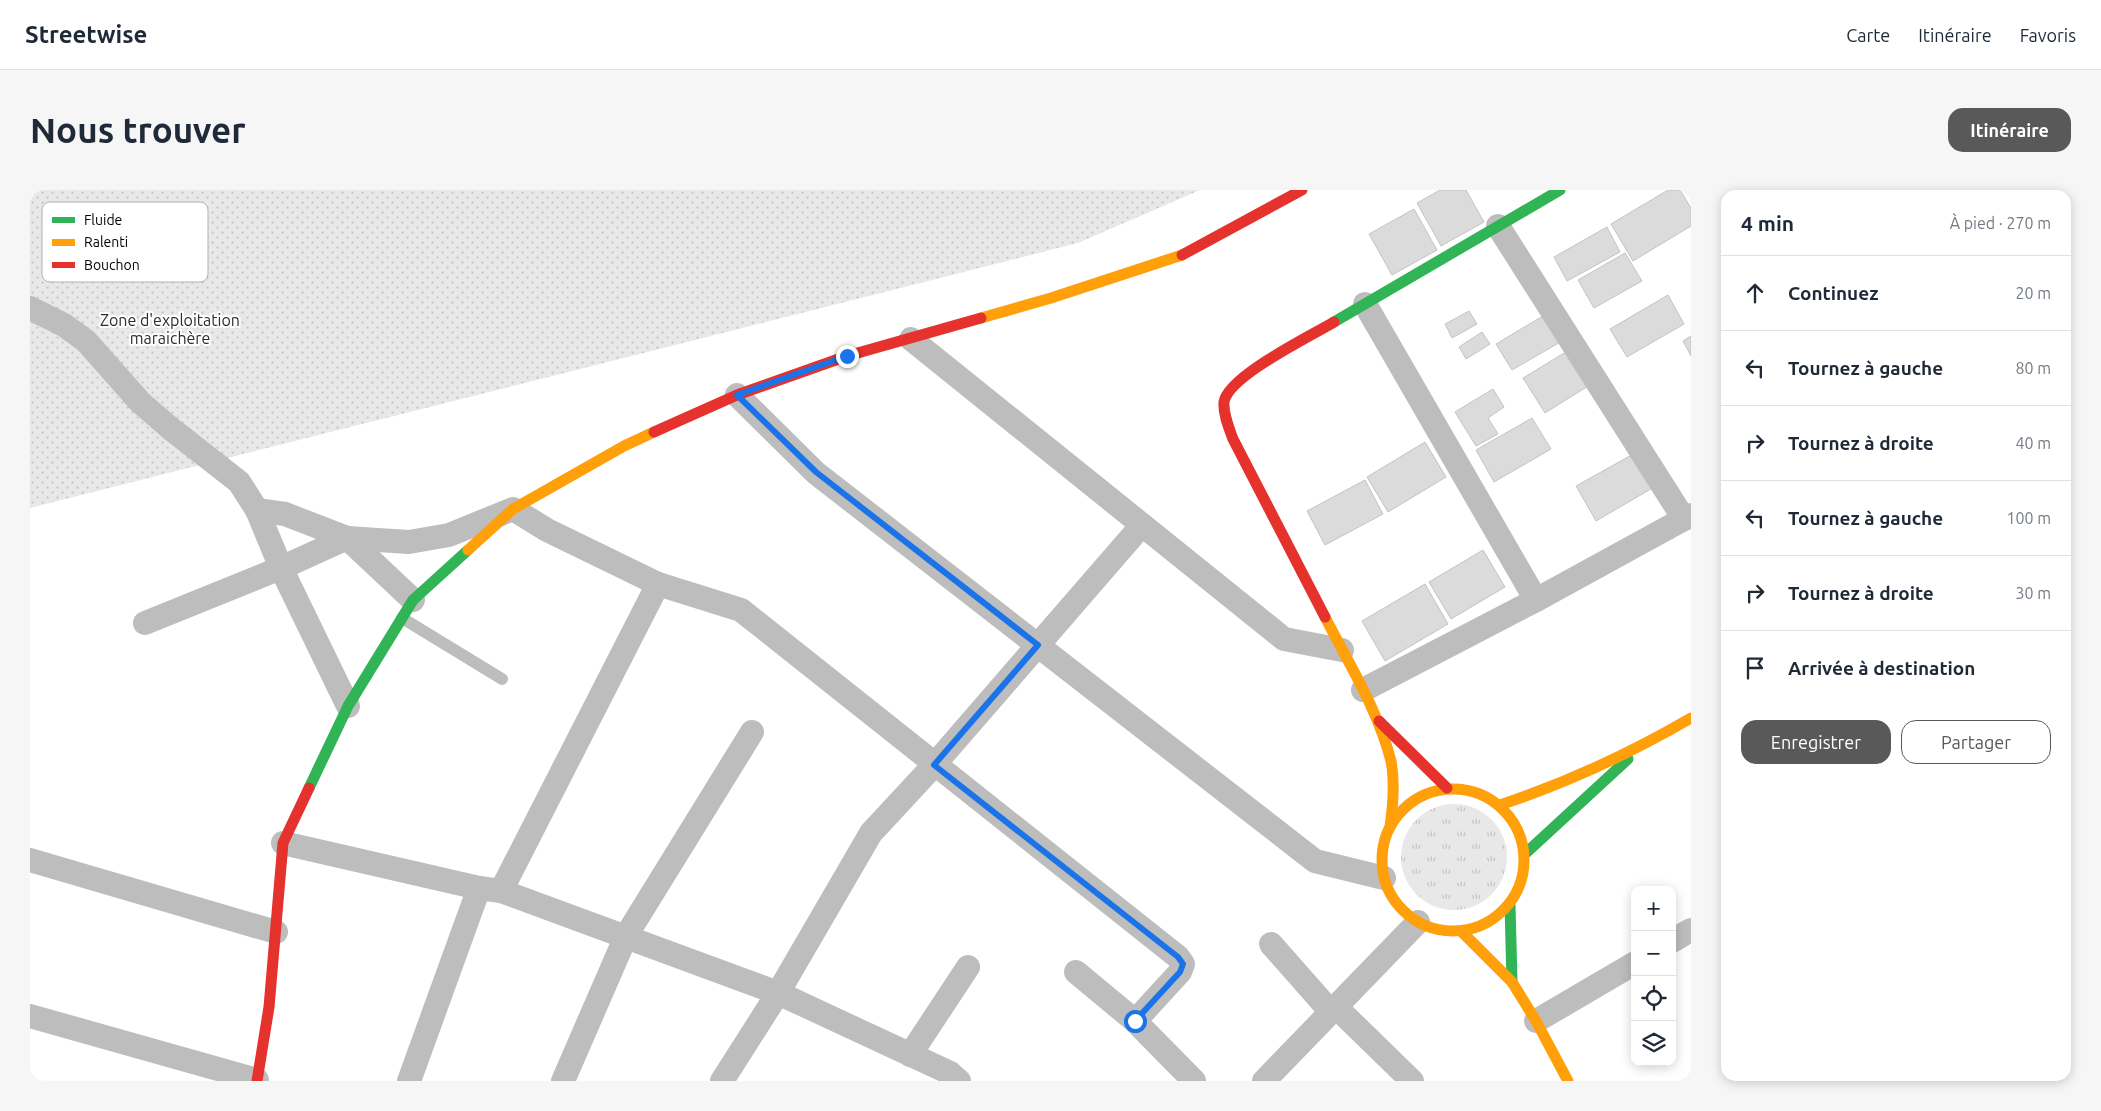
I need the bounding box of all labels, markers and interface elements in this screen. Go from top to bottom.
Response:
text: Streetwise [25,21,147,48]
text: Carte [1846,25,1890,45]
text: Itinéraire [1918,25,1992,45]
text: Favoris [2020,25,2076,45]
button: Itinéraire [1948,108,2071,152]
text: Nous trouver [30,110,246,150]
legend [42,202,208,282]
text: 4 min [1741,211,1794,235]
text: Fluide [84,212,122,228]
text: À pied · 270 m [1950,214,2051,232]
text: Ralenti [84,234,128,250]
text: Bouchon [84,257,140,273]
icon: ahead [1741,279,1769,307]
text: Continuez [1788,282,1878,304]
text: 20 m [2015,284,2051,302]
park label: Zone d'exploitation maraichère [100,311,240,347]
route end [836,345,859,368]
icon: left [1741,354,1769,382]
text: Tournez à gauche [1788,357,1943,379]
text: 80 m [2015,359,2051,377]
icon: right [1741,429,1769,457]
text: Tournez à droite [1788,432,1934,454]
text: 40 m [2015,434,2051,452]
icon: left [1741,504,1769,532]
text: Tournez à gauche [1788,507,1943,529]
text: 100 m [2006,509,2051,527]
icon: right [1741,579,1769,607]
text: Tournez à droite [1788,582,1934,604]
text: 30 m [2015,584,2051,602]
icon: arrive [1741,654,1769,682]
text: Arrivée à destination [1788,657,1975,679]
button: Enregistrer [1741,720,1891,764]
button: Partager [1901,720,2051,764]
map controls [1631,886,1676,1066]
button: + [1631,886,1676,931]
button: − [1631,931,1676,976]
button: locate [1631,976,1676,1021]
route start [1124,1010,1147,1033]
button: layers [1631,1021,1676,1066]

